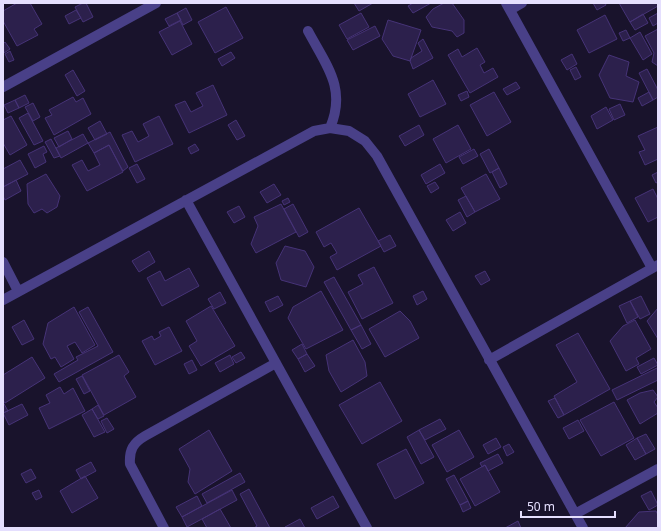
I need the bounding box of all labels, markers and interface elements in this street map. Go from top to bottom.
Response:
scale bar [521,493,615,519]
text: 50 m [527,498,555,515]

